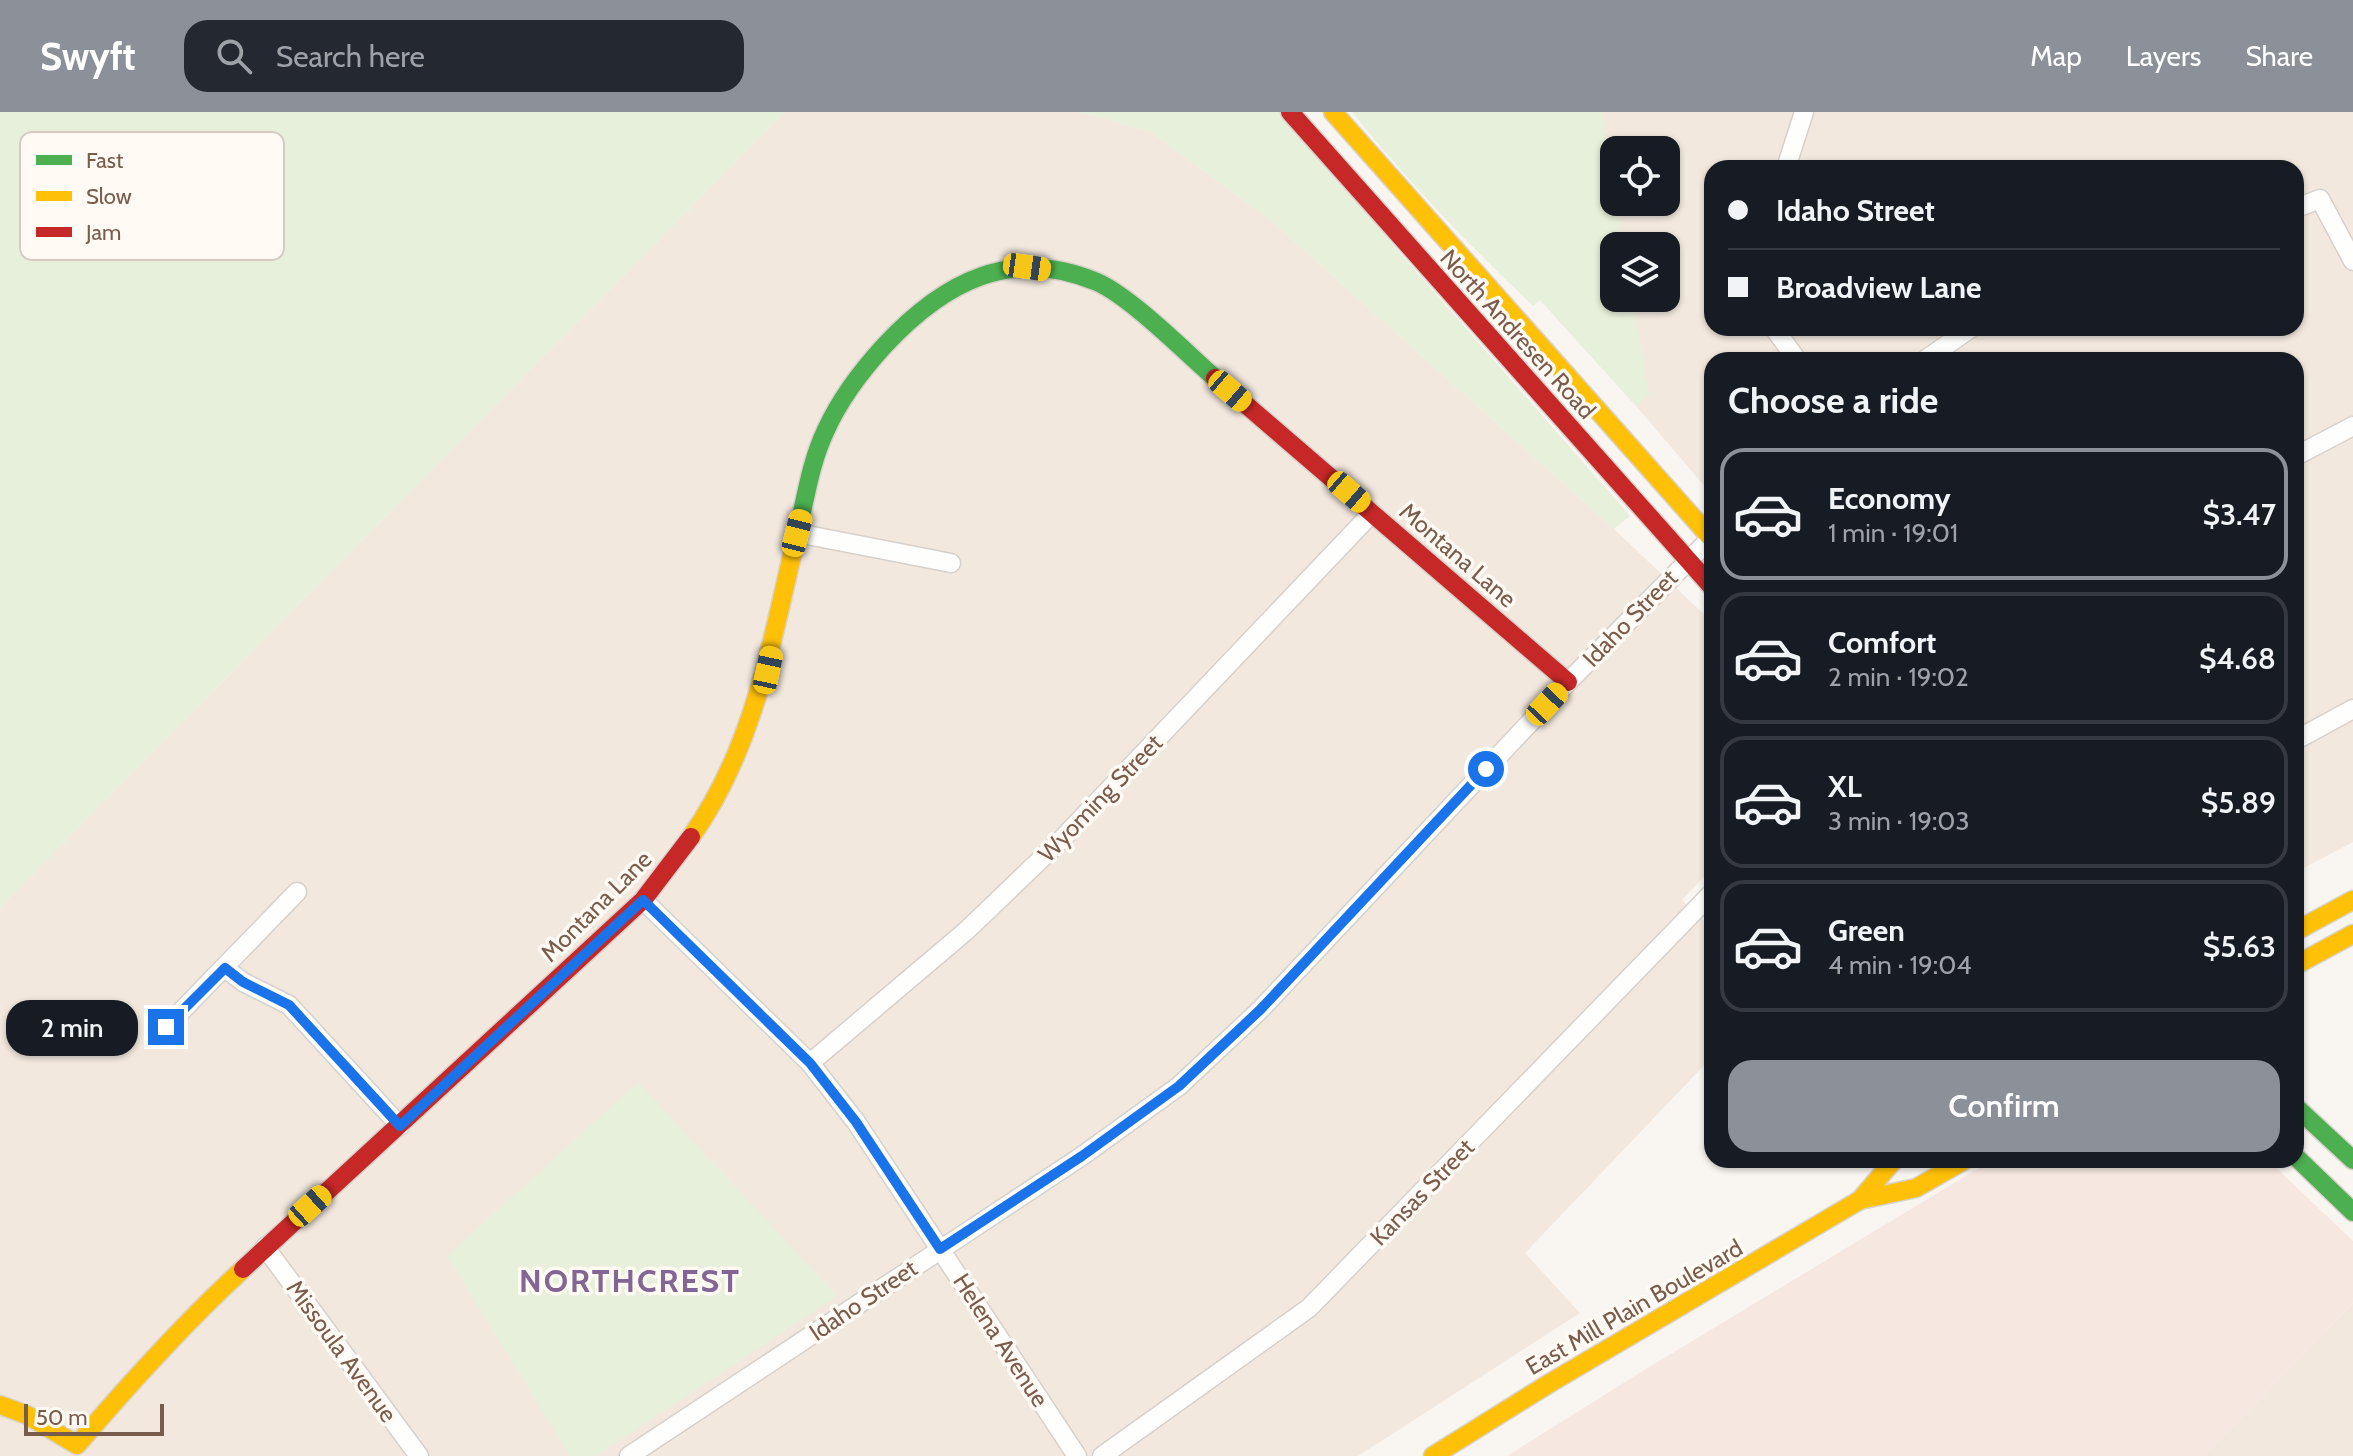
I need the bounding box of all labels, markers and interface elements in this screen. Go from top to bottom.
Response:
search box [184,20,744,92]
text: Swyft [40,33,136,80]
icon: search [212,34,256,78]
text: Search here [276,38,425,75]
text: Map [2030,39,2082,73]
text: Layers [2126,39,2201,73]
text: Share [2245,39,2313,73]
legend [20,132,284,260]
map controls [1600,136,1680,312]
button: locate [1600,136,1680,216]
text: Fast [86,147,124,174]
text: Slow [86,183,132,210]
text: Idaho Street [1776,192,1935,229]
text: Jam [85,219,121,246]
button: layers [1600,232,1680,312]
street label: North Andresen Road [1434,243,1602,425]
car [1002,252,1052,282]
text: Broadview Lane [1776,269,1981,306]
car [1204,366,1256,416]
text: Choose a ride [1728,378,1938,422]
car [1323,467,1375,517]
icon: car [1732,478,1804,550]
text: Economy [1828,480,1951,517]
text: $3.47 [2202,496,2276,533]
street label: Montana Lane [1394,497,1522,613]
car [780,507,814,559]
text: 1 min · 19:01 [1828,517,1958,549]
street label: Idaho Street [1577,563,1683,673]
icon: car [1732,622,1804,694]
text: Comfort [1828,624,1936,661]
text: $4.68 [2199,640,2276,677]
car [751,644,785,696]
text: 2 min · 19:02 [1828,661,1969,693]
car [1522,678,1572,730]
street label: Wyoming Street [1032,728,1168,868]
route start [1468,751,1504,787]
icon: car [1732,766,1804,838]
text: XL [1828,768,1862,805]
text: $5.89 [2201,784,2276,821]
text: 3 min · 19:03 [1828,805,1970,837]
street label: Montana Lane [535,845,657,967]
icon: car [1732,910,1804,982]
text: Green [1828,912,1905,949]
text: $5.63 [2203,928,2276,965]
text: 4 min · 19:04 [1828,949,1971,981]
callout: 2 min [6,999,138,1055]
route end [148,1009,184,1045]
text: 2 min [41,1012,103,1044]
button: Confirm [1728,1060,2280,1152]
street label: Kansas Street [1364,1133,1480,1251]
car [284,1181,336,1231]
street label: East Mill Plain Boulevard [1520,1233,1748,1381]
street label: Idaho Street [804,1253,922,1347]
district label: NORTHCREST [519,1261,741,1300]
street label: Helena Avenue [947,1268,1055,1412]
street label: Missoula Avenue [281,1274,403,1428]
scale bar [24,1400,164,1436]
text: 50 m [36,1404,88,1431]

